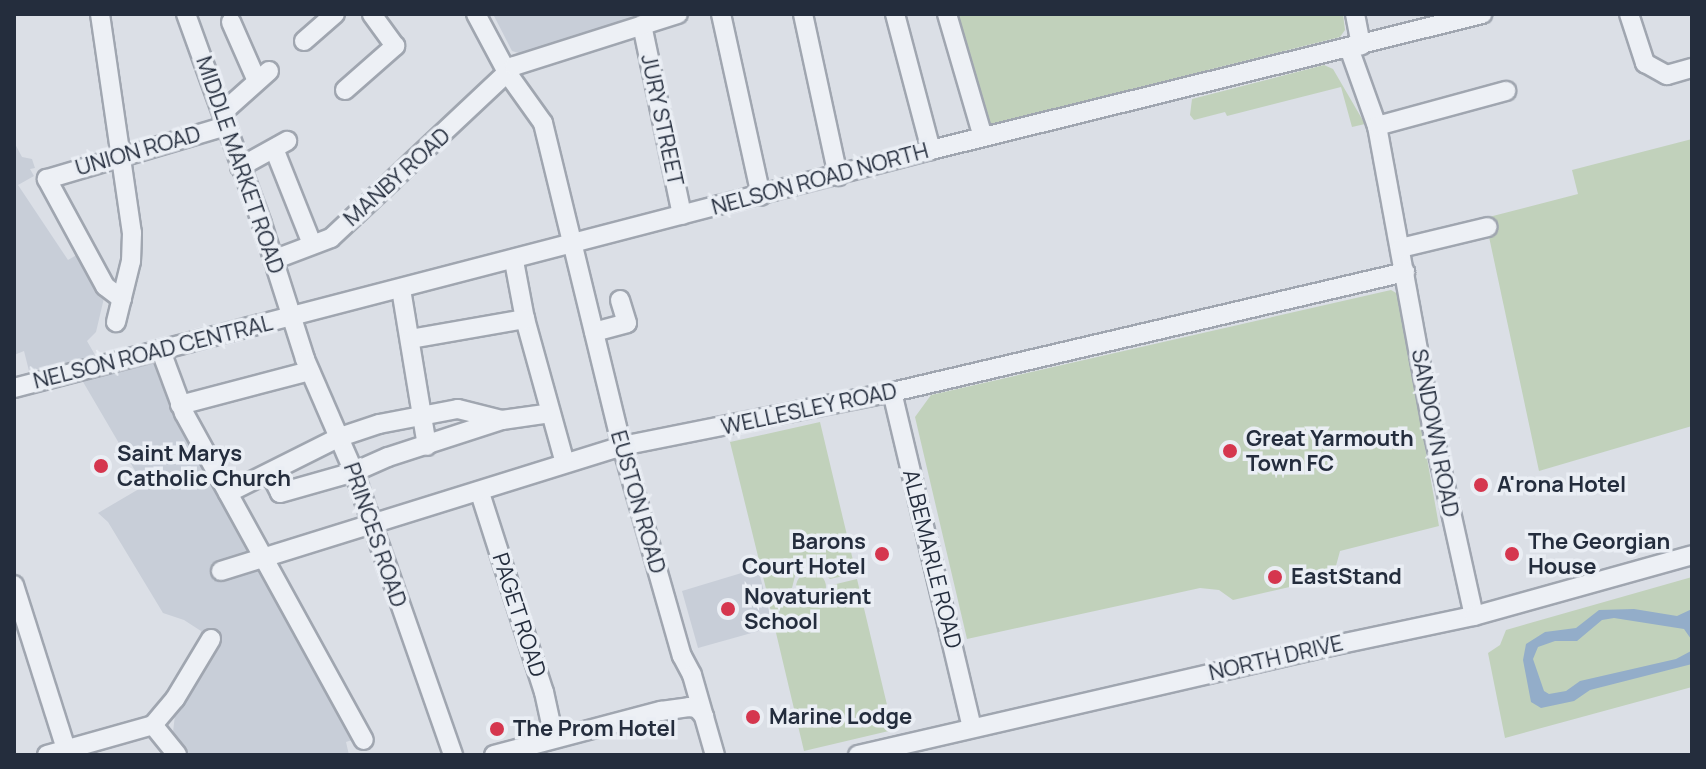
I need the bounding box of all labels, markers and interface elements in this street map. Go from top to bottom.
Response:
street label: JURY STREET [635,51,689,189]
street label: MIDDLE MARKET ROAD [190,53,290,277]
street label: UNION ROAD [72,121,204,181]
street label: MANBY ROAD [338,122,456,232]
street label: NELSON ROAD NORTH [709,137,931,221]
street label: NELSON ROAD CENTRAL [31,309,275,395]
street label: SANDOWN ROAD [1406,347,1464,519]
street label: WELLESLEY ROAD [718,377,900,441]
place label: Great Yarmouth Town FC [1246,425,1414,476]
street label: EUSTON ROAD [605,427,671,577]
place label: Saint Marys Catholic Church [117,440,291,492]
marker: Great Yarmouth Town FC [1221,442,1239,460]
marker: Saint Marys Catholic Church [92,457,110,475]
street label: PRINCES ROAD [338,459,412,611]
street label: ALBEMARLE ROAD [897,467,967,651]
place label: A'rona Hotel [1497,472,1626,498]
marker: A'rona Hotel [1472,476,1490,494]
place label: Barons Court Hotel [742,528,866,580]
place label: The Georgian House [1528,528,1670,580]
marker: Barons Court Hotel [873,545,891,563]
marker: The Georgian House [1503,545,1521,563]
street label: PAGET ROAD [486,549,552,681]
place label: EastStand [1291,564,1402,590]
marker: EastStand [1266,568,1284,586]
place label: Novaturient School [744,583,872,634]
marker: Novaturient School [719,600,737,618]
street label: NORTH DRIVE [1206,630,1346,686]
place label: Marine Lodge [769,704,912,730]
marker: Marine Lodge [744,708,762,726]
place label: The Prom Hotel [513,716,676,742]
marker: The Prom Hotel [488,720,506,738]

